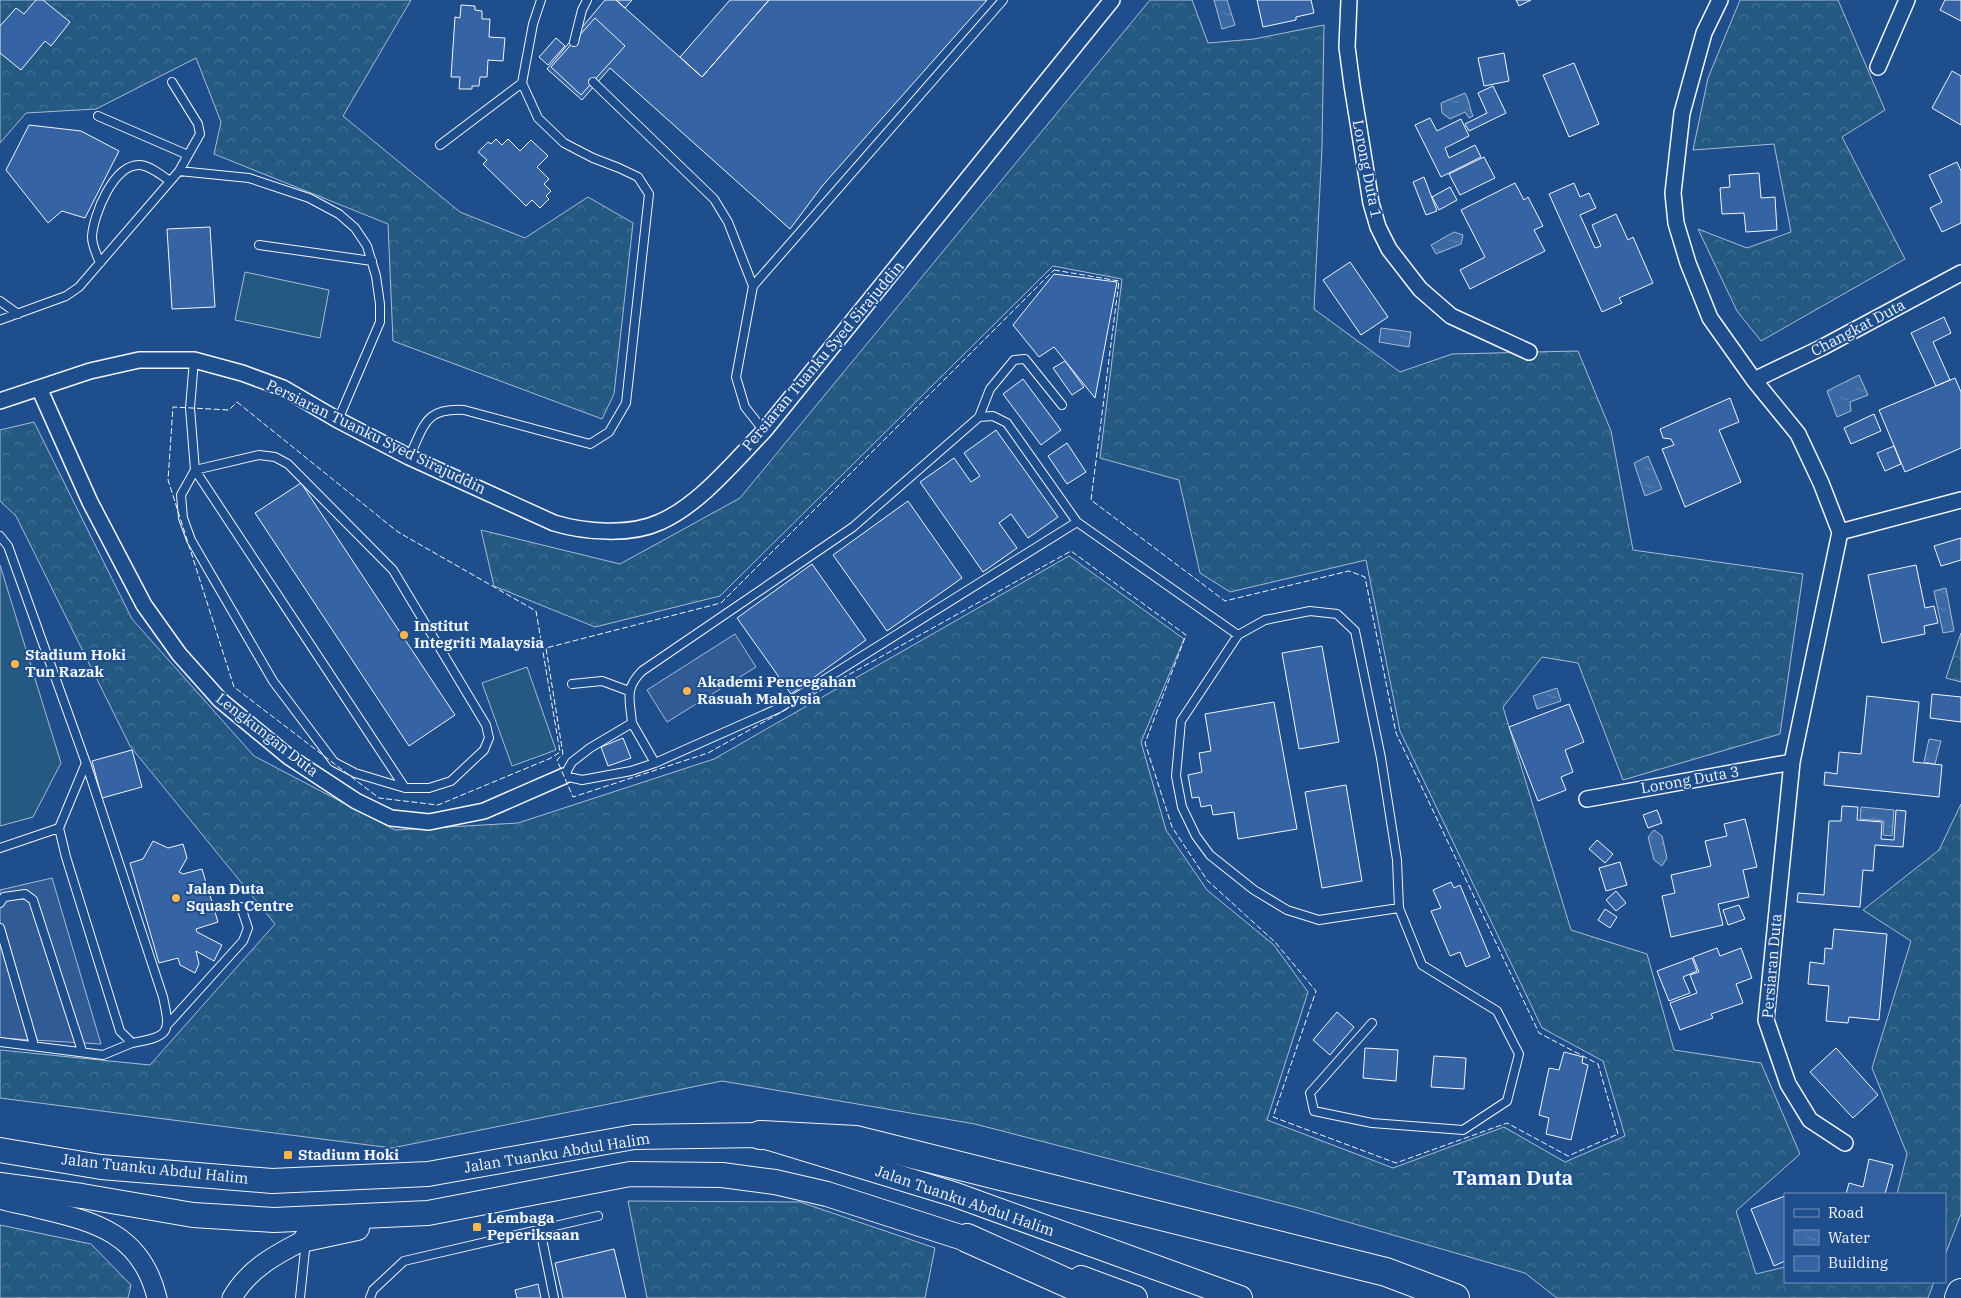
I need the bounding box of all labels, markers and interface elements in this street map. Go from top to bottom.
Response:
street label: Lorong Duta 1 [1349,118,1386,220]
street label: Persiaran Tuanku Syed Sirajuddin [738,257,908,454]
street label: Changkat Duta [1807,295,1908,360]
street label: Persiaran Tuanku Syed Sirajuddin [263,375,490,498]
place label: Institut Integriti Malaysia [414,616,545,652]
marker: Institut Integriti Malaysia [398,629,410,641]
place label: Stadium Hoki Tun Razak [25,645,126,681]
marker: Stadium Hoki Tun Razak [9,658,21,670]
place label: Akademi Pencegahan Rasuah Malaysia [697,672,857,708]
marker: Akademi Pencegahan Rasuah Malaysia [681,685,693,697]
street label: Lengkungan Duta [212,689,322,781]
street label: Lorong Duta 3 [1639,762,1741,798]
place label: Jalan Duta Squash Centre [186,879,294,915]
marker: Jalan Duta Squash Centre [170,892,182,904]
street label: Persiaran Duta [1757,913,1786,1019]
street label: Jalan Tuanku Abdul Halim [463,1128,651,1177]
place label: Stadium Hoki [298,1145,399,1164]
street label: Jalan Tuanku Abdul Halim [61,1149,250,1188]
marker: Stadium Hoki [282,1149,294,1161]
street label: Jalan Tuanku Abdul Halim [873,1161,1057,1240]
district label: Taman Duta [1453,1164,1573,1191]
legend [1784,1193,1946,1283]
text: Road [1828,1203,1864,1222]
place label: Lembaga Peperiksaan [487,1208,580,1244]
marker: Lembaga Peperiksaan [471,1221,483,1233]
text: Water [1828,1228,1870,1247]
text: Building [1828,1253,1888,1272]

